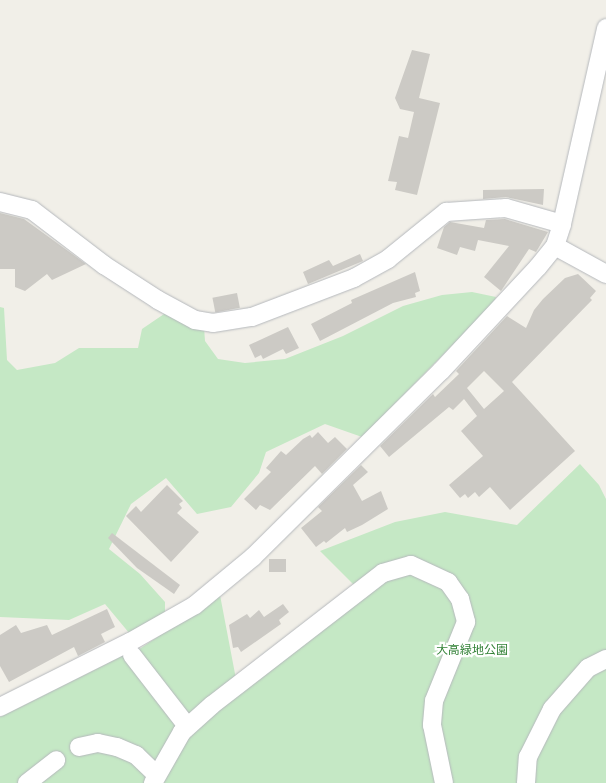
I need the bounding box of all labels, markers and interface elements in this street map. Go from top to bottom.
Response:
park label: 大高緑地公園 [436,644,508,658]

